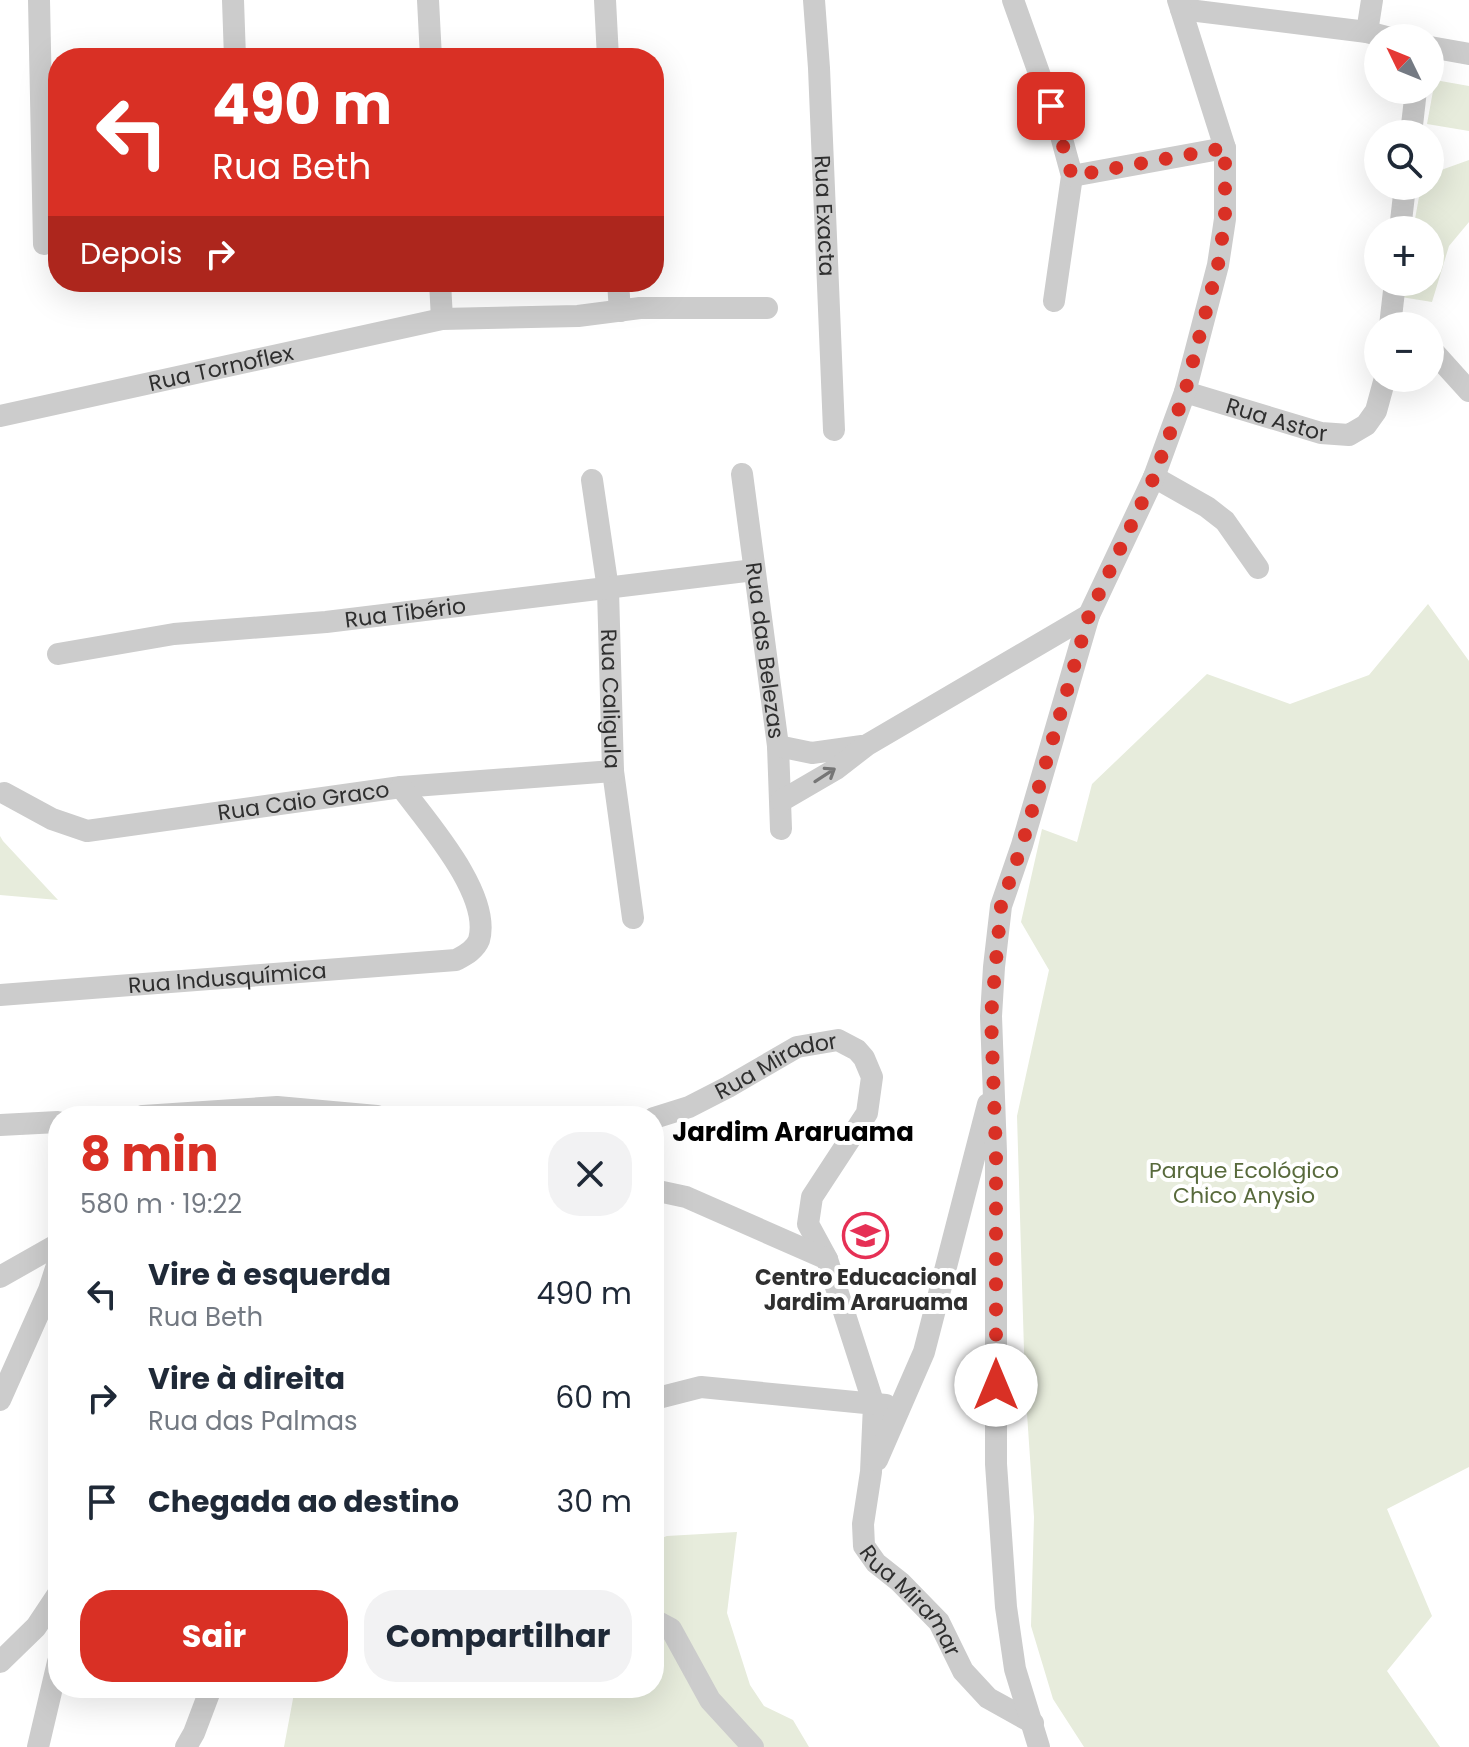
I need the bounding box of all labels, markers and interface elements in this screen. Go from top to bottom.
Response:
north arrow [1364,24,1444,104]
map controls [1364,24,1444,392]
text: 490 m [212,65,392,144]
pin [1017,72,1085,140]
icon: left [80,80,184,184]
icon: arrive [1029,84,1073,128]
button: search [1364,120,1444,200]
text: Rua Beth [212,141,371,192]
street label: Rua Exacta [807,155,843,277]
button: + [1364,216,1444,296]
text: Depois [80,232,182,275]
icon: right [198,232,242,276]
button: − [1364,312,1444,392]
street label: Rua Tornoflex [145,337,297,399]
street label: Rua Astor [1222,390,1328,449]
street label: Rua das Belezas [738,560,792,741]
street label: Rua Tibério [343,590,468,636]
street label: Rua Caligula [593,628,628,769]
one-way arrow [814,767,836,784]
street label: Rua Caio Graco [215,774,391,829]
street label: Rua Indusquímica [127,955,328,1001]
street label: Rua Mirador [710,1025,839,1107]
district label: Jardim Araruama [672,1114,914,1150]
text: 8 min [80,1121,219,1188]
button: close [548,1132,632,1216]
park label: Parque Ecológico Chico Anysio [1149,1155,1339,1211]
text: 580 m · 19:22 [80,1186,242,1222]
school or university icon: Centro Educacional Jardim Araruama [842,1212,890,1260]
text: Vire à esquerda [148,1253,391,1296]
place label: Centro Educacional Jardim Araruama [755,1262,977,1318]
icon: left [80,1272,124,1316]
text: 490 m [536,1272,632,1315]
text: Rua Beth [148,1299,263,1335]
position arrow [954,1343,1038,1427]
text: Vire à direita [148,1357,345,1400]
icon: right [80,1376,124,1420]
text: 60 m [555,1376,632,1419]
text: Rua das Palmas [148,1403,358,1439]
icon: arrive [80,1480,124,1524]
text: Chegada ao destino [148,1480,459,1523]
text: 30 m [557,1480,632,1523]
street label: Rua Miramar [852,1539,968,1661]
button: Sair [80,1590,348,1682]
button: Compartilhar [364,1590,632,1682]

